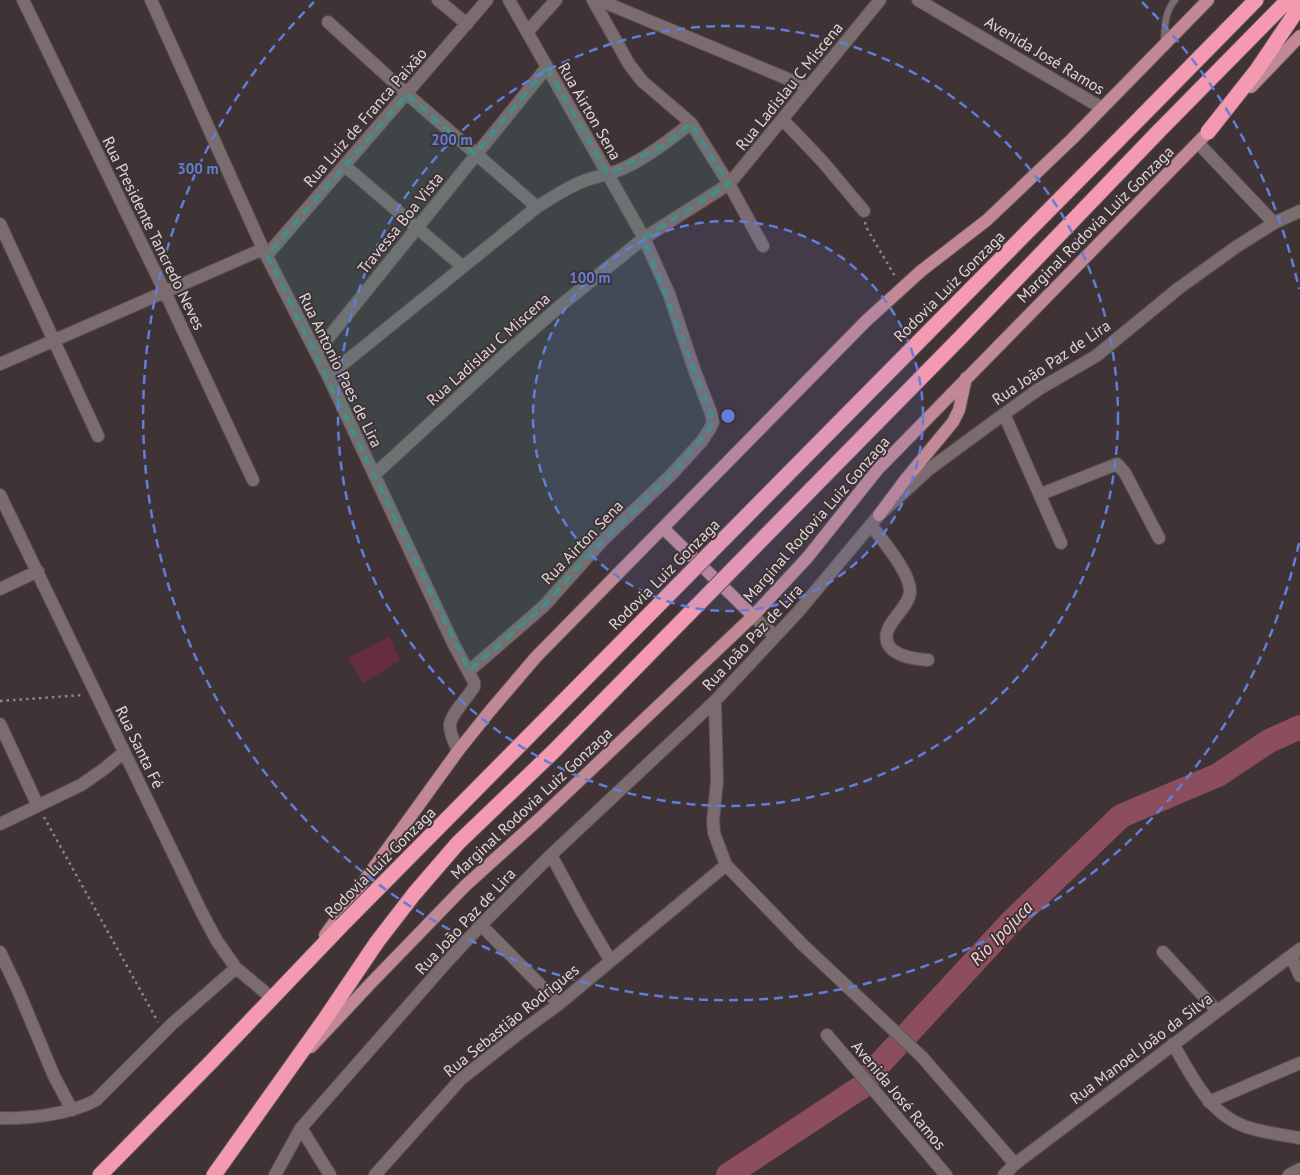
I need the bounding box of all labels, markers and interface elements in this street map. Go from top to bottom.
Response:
street label: Avenida José Ramos [981,11,1109,99]
street label: Rua Ladislau C Miscena [731,18,847,154]
street label: Rua Luiz de Franca Paixão [299,43,431,191]
street label: Rua Airton Sena [554,59,626,163]
text: 200 m [431,130,473,149]
street label: Rua Presidente Tancredo Neves [98,133,210,333]
street label: Marginal Rodovia Luiz Gonzaga [1012,141,1178,307]
text: 300 m [177,159,219,178]
street label: Travessa Boa Vista [353,168,447,278]
street label: Rodovia Luiz Gonzaga [889,226,1009,346]
text: 100 m [569,268,611,287]
street label: Rua Ladislau C Miscena [422,288,554,410]
street label: Rua Antonio Paes de Lira [295,289,387,451]
street label: Rua João Paz de Lira [988,315,1114,409]
centre of rings [719,407,737,425]
street label: Marginal Rodovia Luiz Gonzaga [738,432,894,606]
street label: Rua Airton Sena [537,496,627,588]
street label: Rodovia Luiz Gonzaga [604,514,724,634]
street label: Rua João Paz de Lira [697,580,807,694]
street label: Rua Santa Fé [111,702,169,792]
street label: Marginal Rodovia Luiz Gonzaga [446,723,616,883]
street label: Rodovia Luiz Gonzaga [320,802,440,922]
street label: Rua João Paz de Lira [410,864,520,978]
water label: Rio Ipojuca [965,896,1038,970]
street label: Rua Sebastião Rodrigues [439,959,583,1081]
street label: Rua Manoel João da Silva [1066,988,1216,1108]
street label: Avenida José Ramos [848,1036,951,1154]

